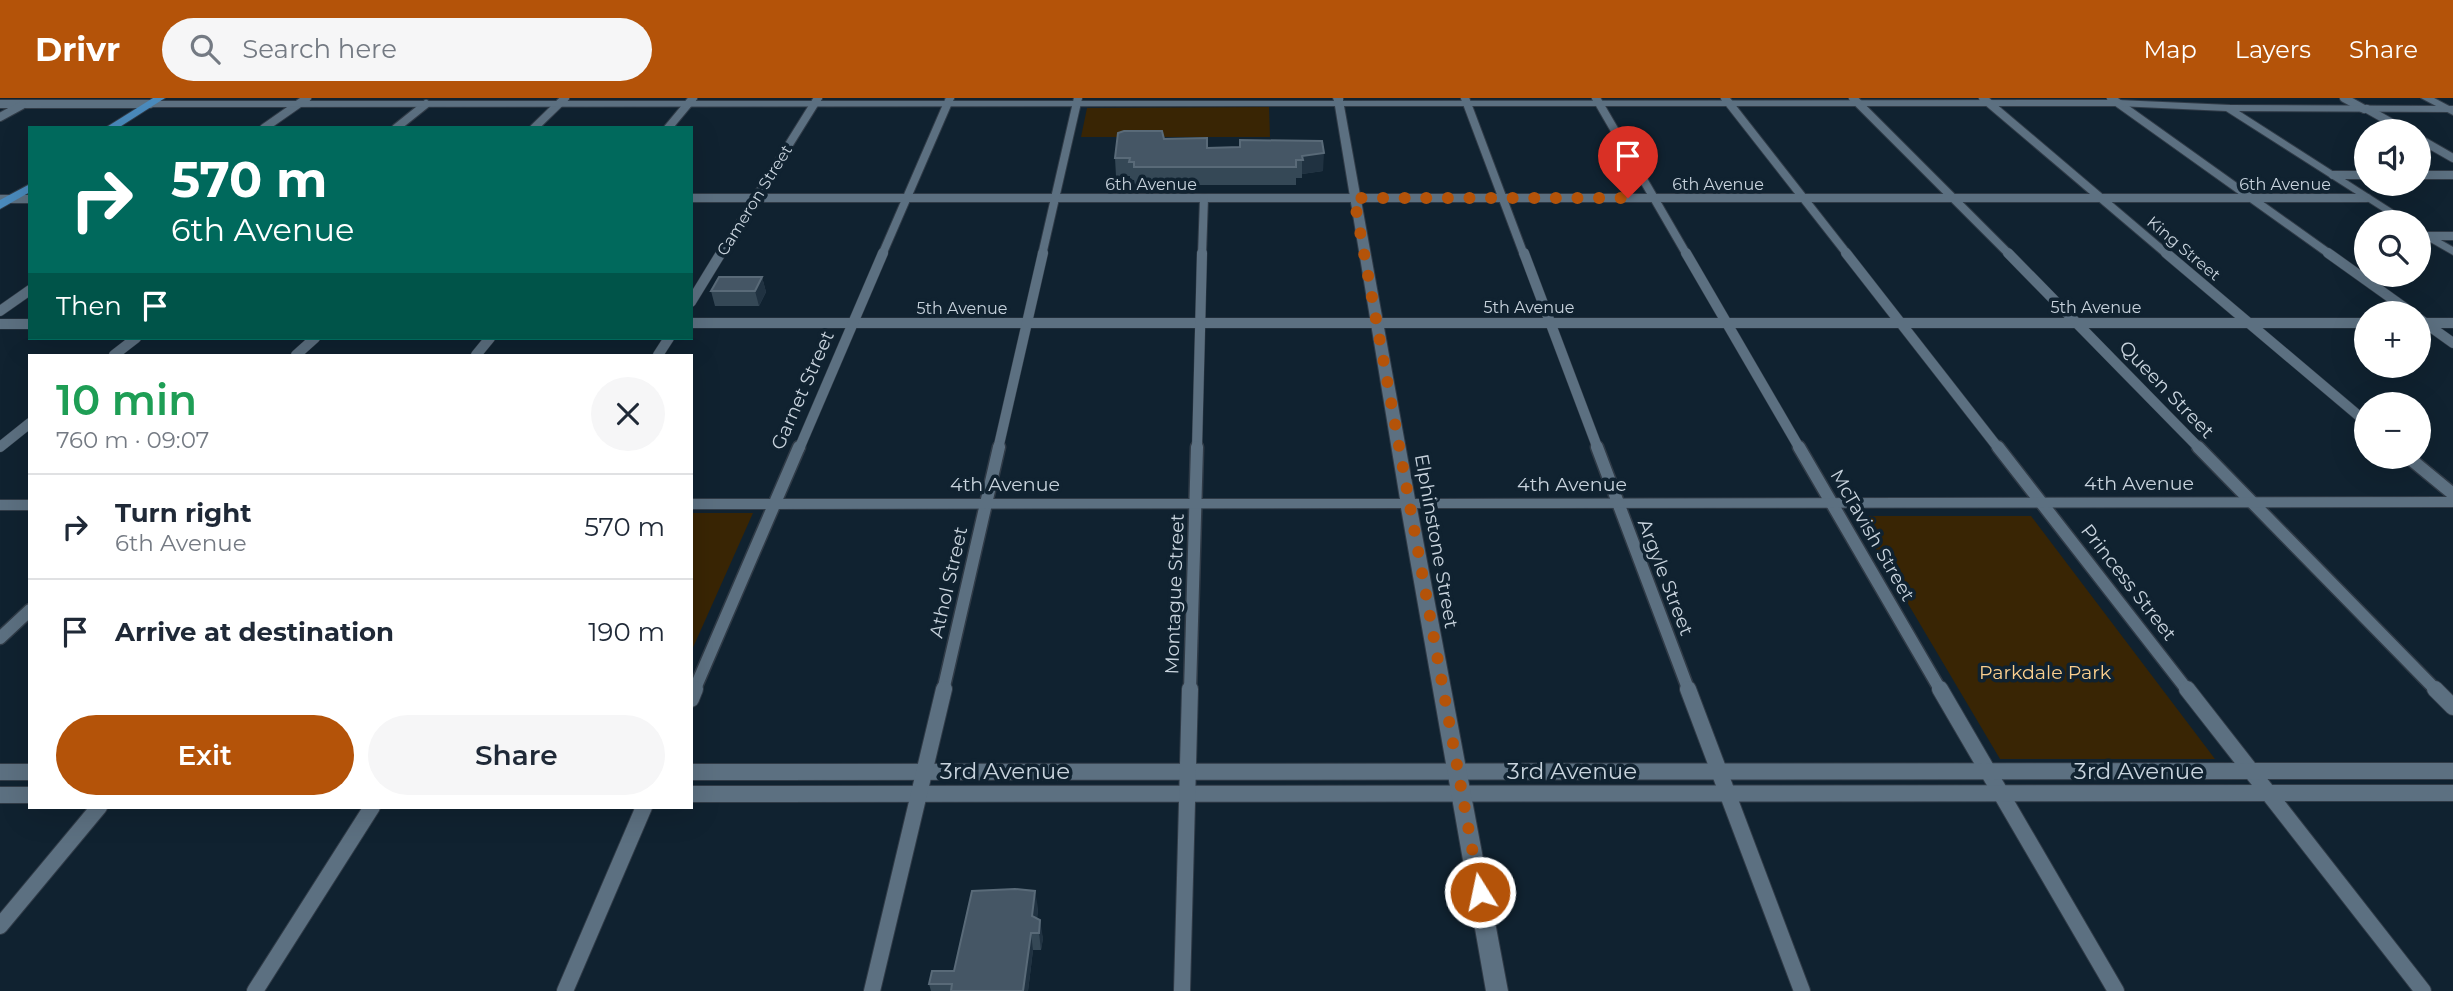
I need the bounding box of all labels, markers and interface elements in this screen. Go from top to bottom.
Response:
search box [162,18,652,81]
text: Drivr [35,29,120,69]
icon: search [186,30,224,68]
text: Search here [242,33,397,65]
text: Map [2143,35,2197,64]
text: Layers [2235,35,2311,64]
text: Share [2349,35,2418,64]
map controls [2354,119,2431,469]
button: sound [2354,119,2431,196]
pin [1598,126,1658,198]
icon: arrive [1609,137,1647,175]
street label: Cameron Street [713,141,796,259]
text: 570 m [171,150,328,209]
icon: right [56,154,147,245]
street label: 6th Avenue [1105,175,1197,194]
street label: 6th Avenue [1672,175,1764,194]
street label: 6th Avenue [2239,175,2331,194]
text: 6th Avenue [171,210,354,249]
button: search [2354,210,2431,287]
street label: King Street [2143,212,2225,285]
icon: arrive [136,287,174,325]
text: Then [56,290,122,322]
street label: 5th Avenue [1484,298,1574,317]
street label: 5th Avenue [2051,298,2141,317]
street label: 5th Avenue [917,299,1007,318]
button: + [2354,301,2431,378]
street label: Garnet Street [766,327,839,453]
street label: Queen Street [2114,336,2219,443]
text: 10 min [56,374,197,426]
button: close [591,377,665,451]
button: − [2354,392,2431,469]
text: 760 m · 09:07 [56,426,209,454]
street label: Elphinstone Street [1410,452,1463,630]
street label: McTavish Street [1826,465,1920,605]
street label: 4th Avenue [2084,472,2194,495]
street label: 4th Avenue [950,473,1060,496]
street label: 4th Avenue [1517,473,1627,496]
text: Turn right [115,497,251,529]
icon: right [56,508,94,546]
text: 570 m [584,511,665,543]
street label: Montague Street [1160,513,1189,675]
street label: Argyle Street [1633,516,1698,639]
street label: Princess Street [2076,519,2181,645]
street label: Athol Street [925,524,973,640]
text: 6th Avenue [115,529,247,557]
icon: arrive [56,613,94,651]
text: Arrive at destination [115,616,394,648]
text: 190 m [588,616,665,648]
park label: Parkdale Park [1979,661,2112,684]
button: Exit [56,715,354,795]
button: Share [368,715,665,795]
street label: 3rd Avenue [940,757,1070,785]
street label: 3rd Avenue [1507,757,1637,785]
street label: 3rd Avenue [2074,757,2204,785]
position arrow [1443,855,1517,929]

